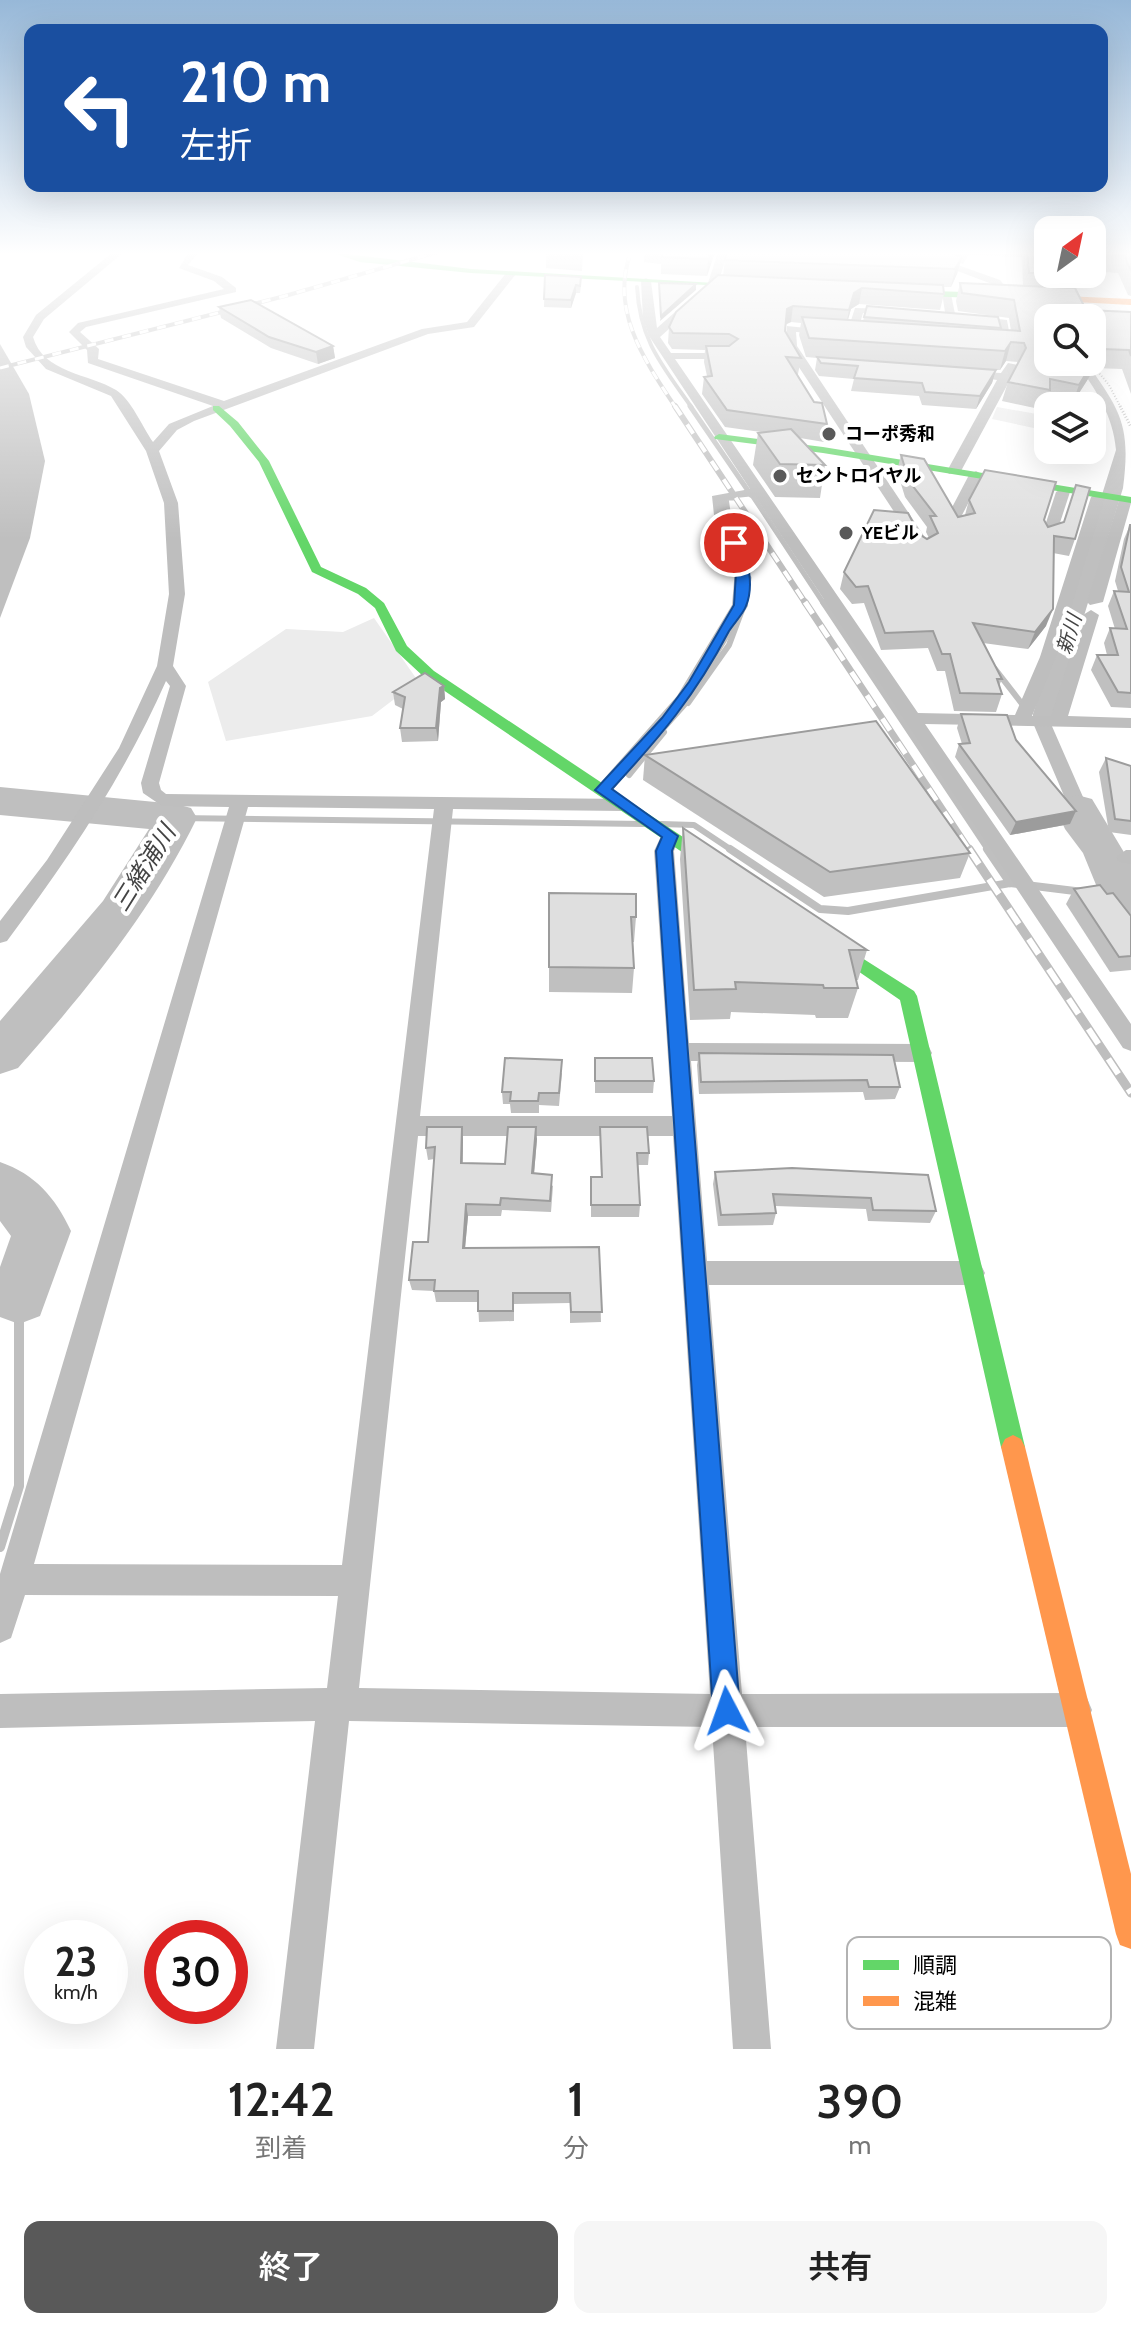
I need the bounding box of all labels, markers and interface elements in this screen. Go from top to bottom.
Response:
text: 210 m [180,48,331,116]
icon: left [48,56,152,160]
text: 左折 [180,123,252,167]
north arrow [1034,216,1106,288]
map controls [1034,216,1106,464]
button: search [1034,304,1106,376]
button: layers [1034,392,1106,464]
place label: コーポ秀和 [845,423,935,445]
marker: コーポ秀和 [820,425,838,443]
place label: セントロイヤル [796,465,921,487]
marker: セントロイヤル [771,467,789,485]
pin [700,509,768,577]
icon: arrive [712,521,756,565]
place label: YEビル [861,522,919,544]
marker: YEビル [837,524,855,542]
water label: 新川 [1052,609,1087,657]
water label: 三緒浦川 [106,817,183,916]
position arrow [685,1669,769,1753]
speed limit sign: 30 [144,1920,248,2024]
text: 23 [55,1937,97,1986]
legend [847,1937,1111,2029]
text: 順調 [913,1952,957,1979]
text: km/h [54,1980,98,2004]
text: 混雑 [913,1988,957,2015]
text: 12:42 [228,2070,335,2128]
text: 1 [567,2070,584,2128]
text: 390 [816,2072,903,2130]
text: m [848,2129,871,2161]
text: 到着 [255,2132,307,2164]
text: 分 [563,2132,589,2164]
button: 終了 [24,2221,558,2313]
button: 共有 [574,2221,1107,2313]

